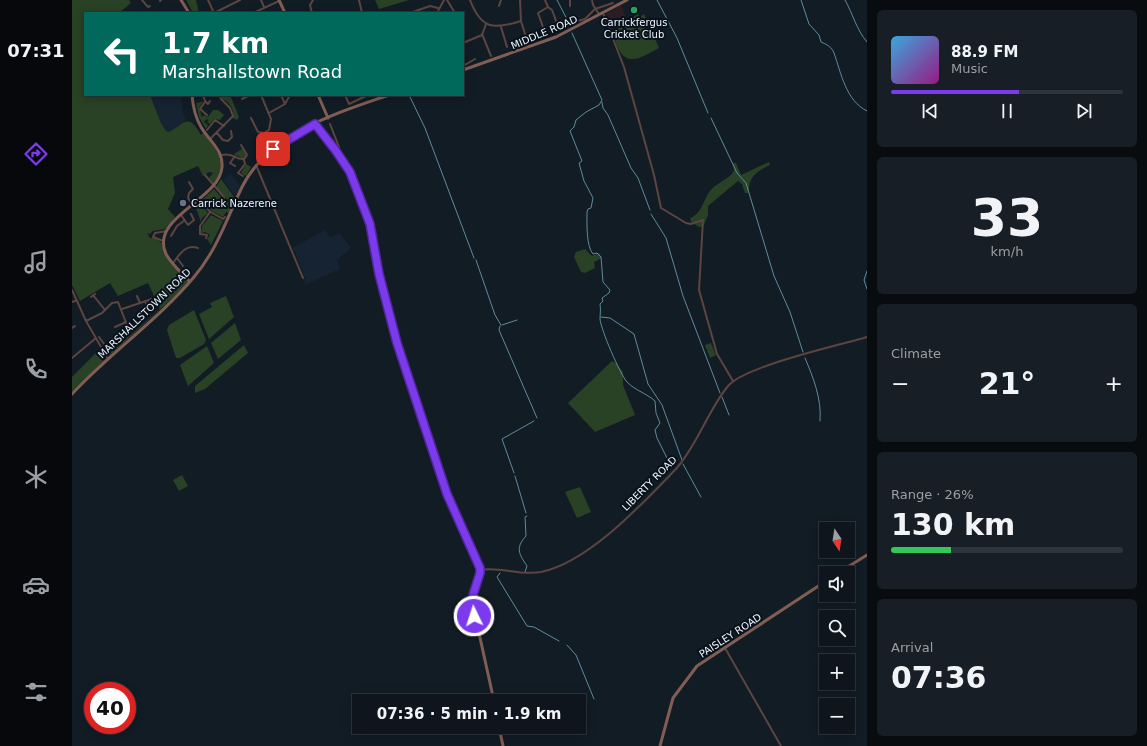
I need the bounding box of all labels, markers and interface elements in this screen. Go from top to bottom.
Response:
marker: Carrickfergus Cricket Club [629,5,639,15]
street label: MIDDLE ROAD [509,13,579,51]
place label: Carrickfergus Cricket Club [601,17,667,40]
text: 1.7 km [162,27,269,60]
icon: left [96,28,148,80]
text: 07:31 [7,40,65,61]
text: 88.9 FM [951,43,1018,61]
text: Marshallstown Road [162,61,342,82]
text: Music [951,61,988,76]
icon: previous [919,100,941,122]
icon: pause [996,100,1018,122]
icon: next [1073,100,1095,122]
pin [256,132,290,166]
icon: arrive [262,138,284,160]
icon: directions [22,140,50,168]
text: 33 [971,188,1043,248]
marker: Carrick Nazerene [178,198,188,208]
place label: Carrick Nazerene [191,198,277,209]
text: km/h [991,244,1023,259]
icon: music [22,248,50,276]
street label: MARSHALLSTOWN ROAD [96,266,193,360]
text: Climate [891,346,941,361]
icon: phone [22,355,50,383]
text: 21° [979,366,1035,401]
text: − [891,371,909,396]
text: + [1105,371,1123,396]
street label: LIBERTY ROAD [620,454,679,513]
icon: climate [22,463,50,491]
text: Range · 26% [891,487,974,502]
text: 130 km [891,507,1015,542]
north arrow [819,522,855,558]
map controls [819,522,855,734]
button: sound [819,566,855,602]
icon: car [22,571,50,599]
position arrow [453,595,495,637]
button: search [819,610,855,646]
street label: PAISLEY ROAD [697,611,764,660]
text: Arrival [891,640,933,655]
button: + [819,654,855,690]
text: 07:36 [891,660,987,695]
icon: filters [22,678,50,706]
speed limit sign: 40 [84,682,136,734]
button: − [819,698,855,734]
text: 07:36 · 5 min · 1.9 km [377,705,561,723]

